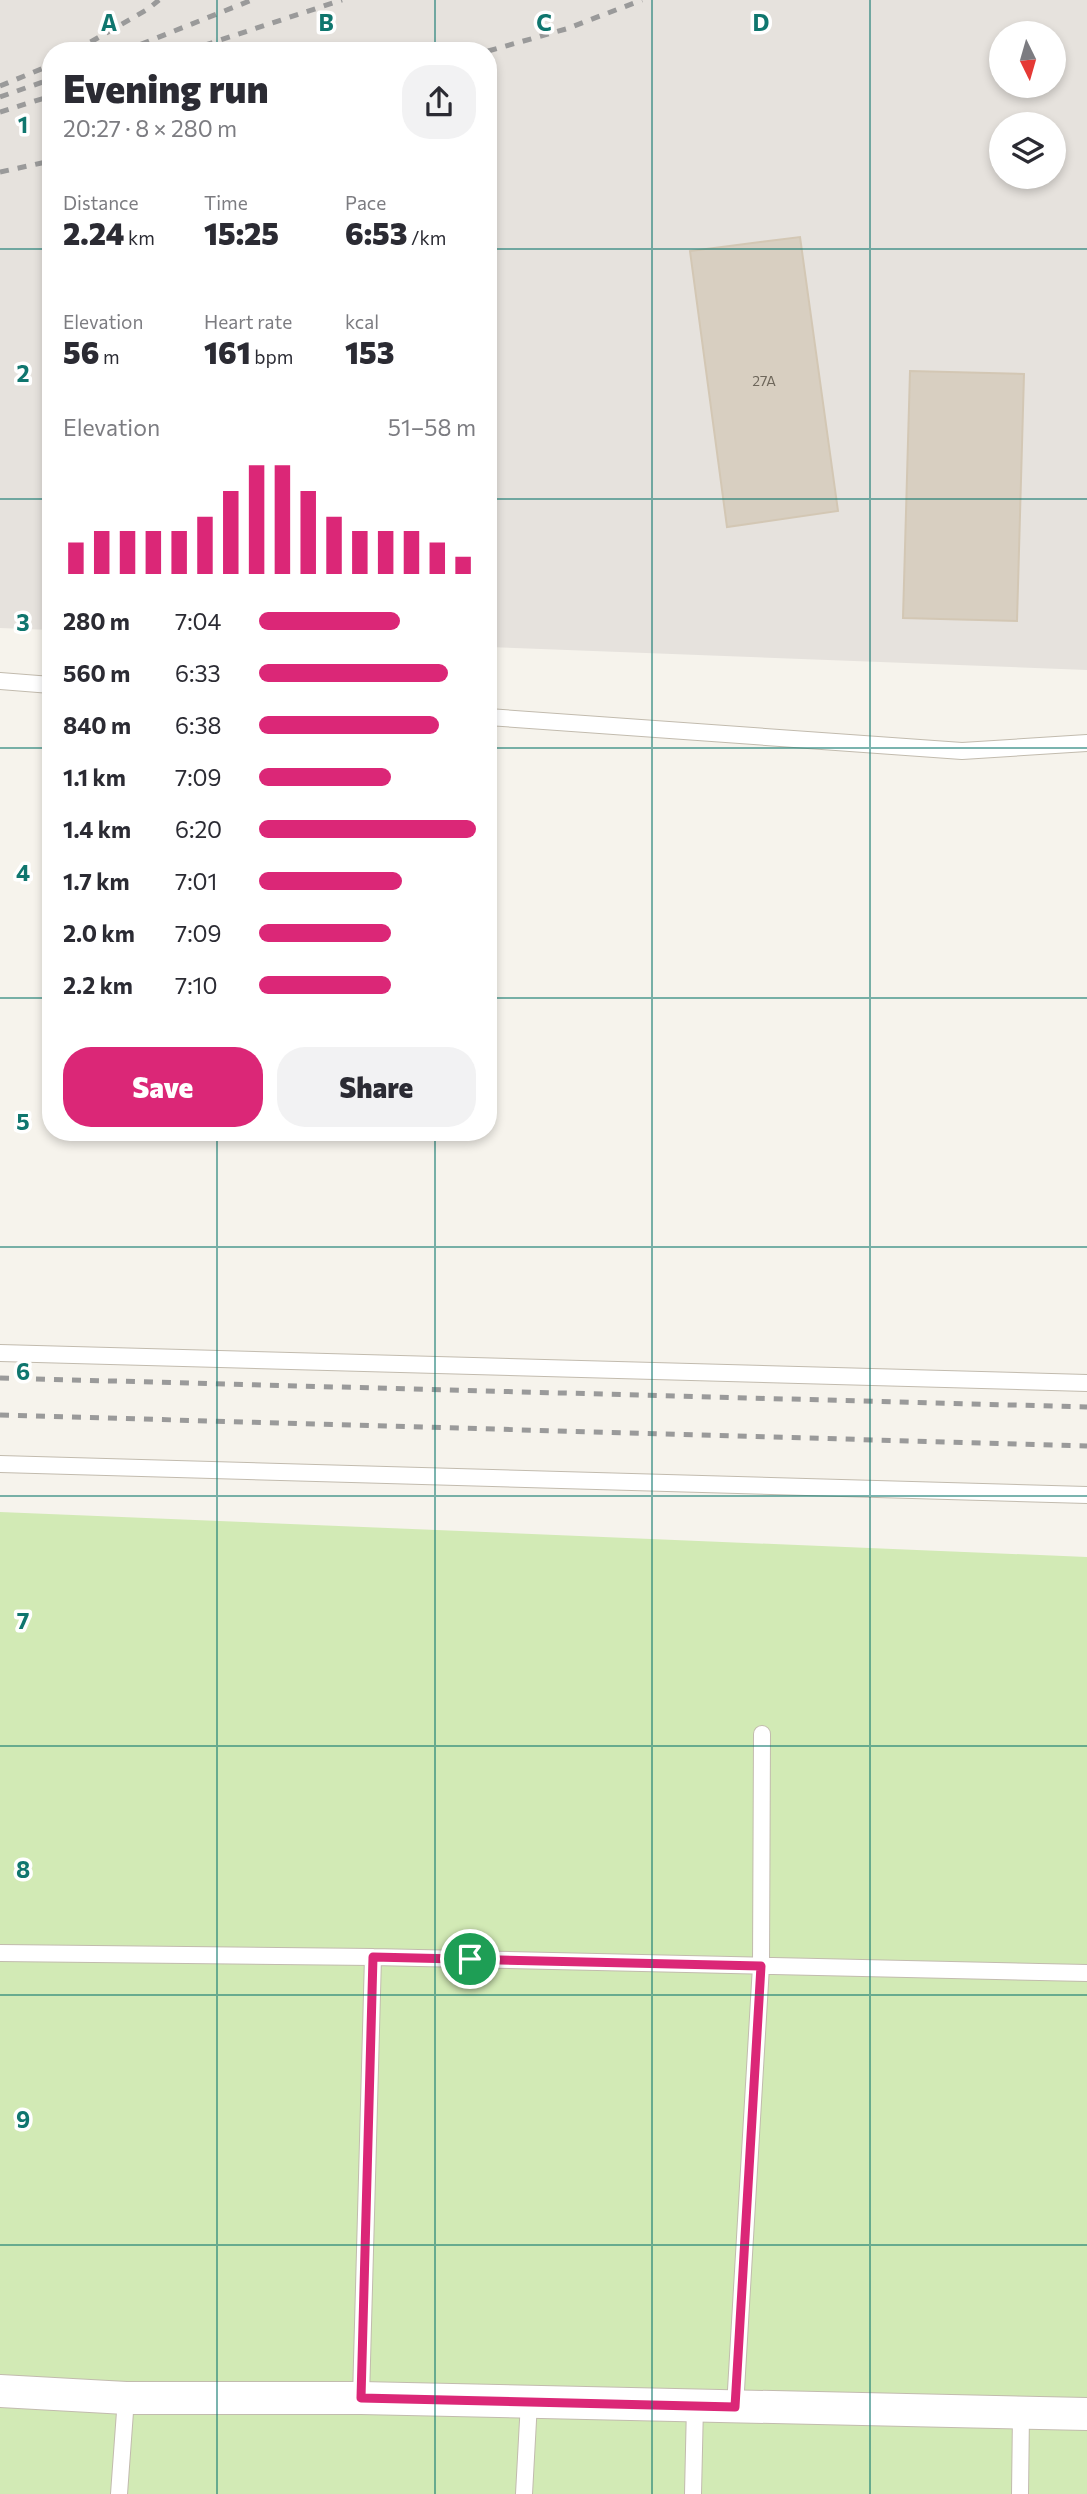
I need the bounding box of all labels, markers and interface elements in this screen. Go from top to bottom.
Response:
text: A [101,8,118,36]
text: B [318,8,334,36]
text: C [536,8,552,36]
text: D [753,8,770,36]
north arrow [989,21,1066,98]
map controls [989,21,1066,189]
text: Evening run [63,64,269,111]
button: share [402,65,476,139]
text: 1 [18,110,28,138]
button: layers [989,112,1066,189]
text: 20:27 · 8 × 280 m [63,114,237,142]
text: Distance [63,191,139,214]
text: Time [204,191,248,214]
text: Pace [345,191,386,214]
text: 2.24 [63,214,124,251]
text: 15:25 [204,214,279,251]
text: 6:53 [345,214,407,251]
text: km [124,226,155,249]
text: /km [407,226,446,249]
text: Elevation [63,310,143,333]
text: Heart rate [204,310,292,333]
text: kcal [345,310,379,333]
text: 56 [63,333,99,370]
text: 161 [204,333,251,370]
text: 153 [345,333,394,370]
text: m [99,345,120,368]
text: bpm [251,345,293,368]
text: 2 [16,359,30,387]
house number: 27А [752,372,776,389]
text: Elevation [63,413,160,441]
text: 51–58 m [388,413,476,441]
text: 280 m [63,607,130,635]
text: 7:04 [175,607,221,635]
text: 3 [16,608,30,636]
text: 560 m [63,659,130,687]
text: 6:33 [175,659,221,687]
text: 840 m [63,711,131,739]
text: 6:38 [175,711,221,739]
text: 1.1 km [63,763,126,791]
text: 7:09 [175,763,222,791]
text: 1.4 km [63,815,131,843]
text: 6:20 [175,815,222,843]
text: 4 [16,858,30,886]
text: 1.7 km [63,867,130,895]
text: 7:01 [175,867,217,895]
text: 2.0 km [63,919,135,947]
text: 7:09 [175,919,222,947]
text: 2.2 km [63,971,133,999]
text: 7:10 [175,971,217,999]
button: Save [63,1047,263,1127]
button: Share [277,1047,476,1127]
text: 5 [16,1107,30,1135]
text: 6 [16,1357,30,1385]
text: 7 [17,1606,29,1634]
text: 8 [16,1855,30,1883]
pin [440,1929,500,1989]
icon: arrive [451,1940,489,1978]
text: 9 [16,2105,30,2133]

